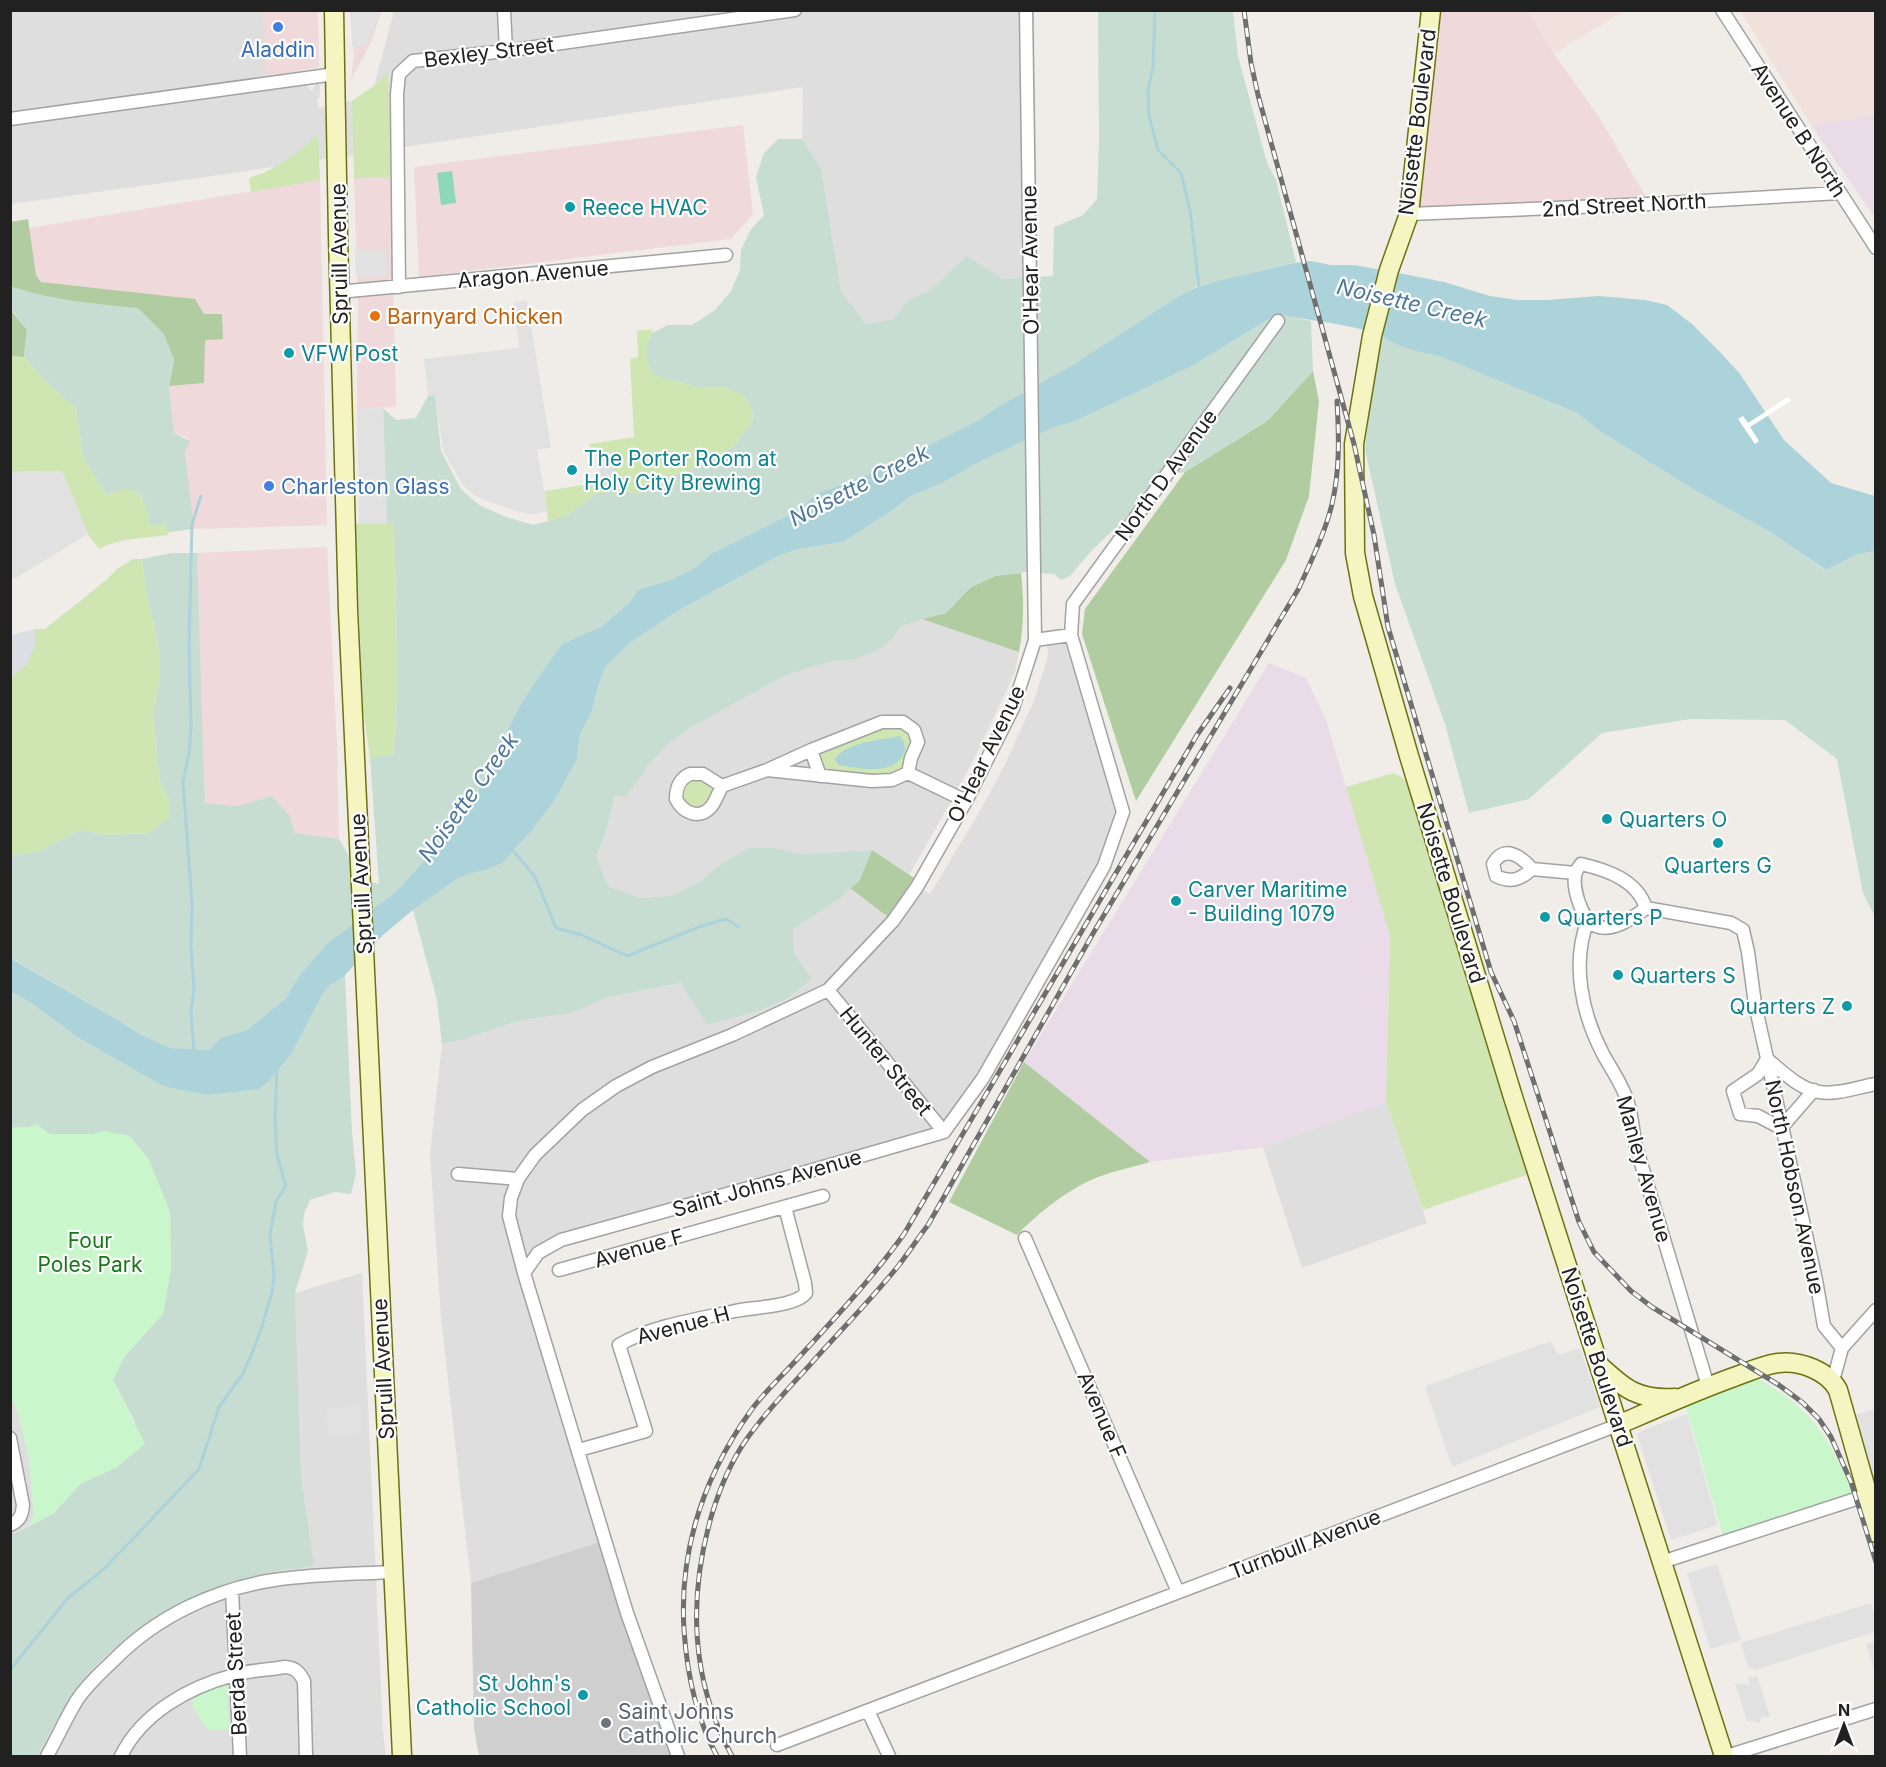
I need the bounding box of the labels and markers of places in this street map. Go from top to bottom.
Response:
marker: Aladdin [271,20,285,34]
place label: Aladdin [241,37,315,62]
place label: Reece HVAC [582,195,708,220]
marker: Reece HVAC [563,200,577,214]
place label: Barnyard Chicken [387,304,563,329]
marker: Barnyard Chicken [368,309,382,323]
place label: VFW Post [301,341,398,366]
marker: VFW Post [282,346,296,360]
place label: The Porter Room at Holy City Brewing [584,446,776,495]
marker: The Porter Room at Holy City Brewing [565,463,579,477]
place label: Charleston Glass [281,474,449,499]
marker: Charleston Glass [262,479,276,493]
place label: Quarters O [1619,807,1727,832]
marker: Quarters O [1600,812,1614,826]
marker: Quarters G [1711,836,1725,850]
place label: Quarters G [1664,853,1772,878]
place label: Carver Maritime - Building 1079 [1188,877,1348,926]
marker: Carver Maritime - Building 1079 [1169,894,1183,908]
place label: Quarters P [1557,905,1663,930]
marker: Quarters P [1538,910,1552,924]
place label: Quarters S [1630,963,1736,988]
marker: Quarters S [1611,968,1625,982]
place label: Quarters Z [1729,994,1835,1019]
marker: Quarters Z [1840,999,1854,1013]
place label: St John's Catholic School [416,1671,571,1720]
marker: St John's Catholic School [576,1688,590,1702]
place label: Saint Johns Catholic Church [618,1699,777,1748]
marker: Saint Johns Catholic Church [599,1716,613,1730]

